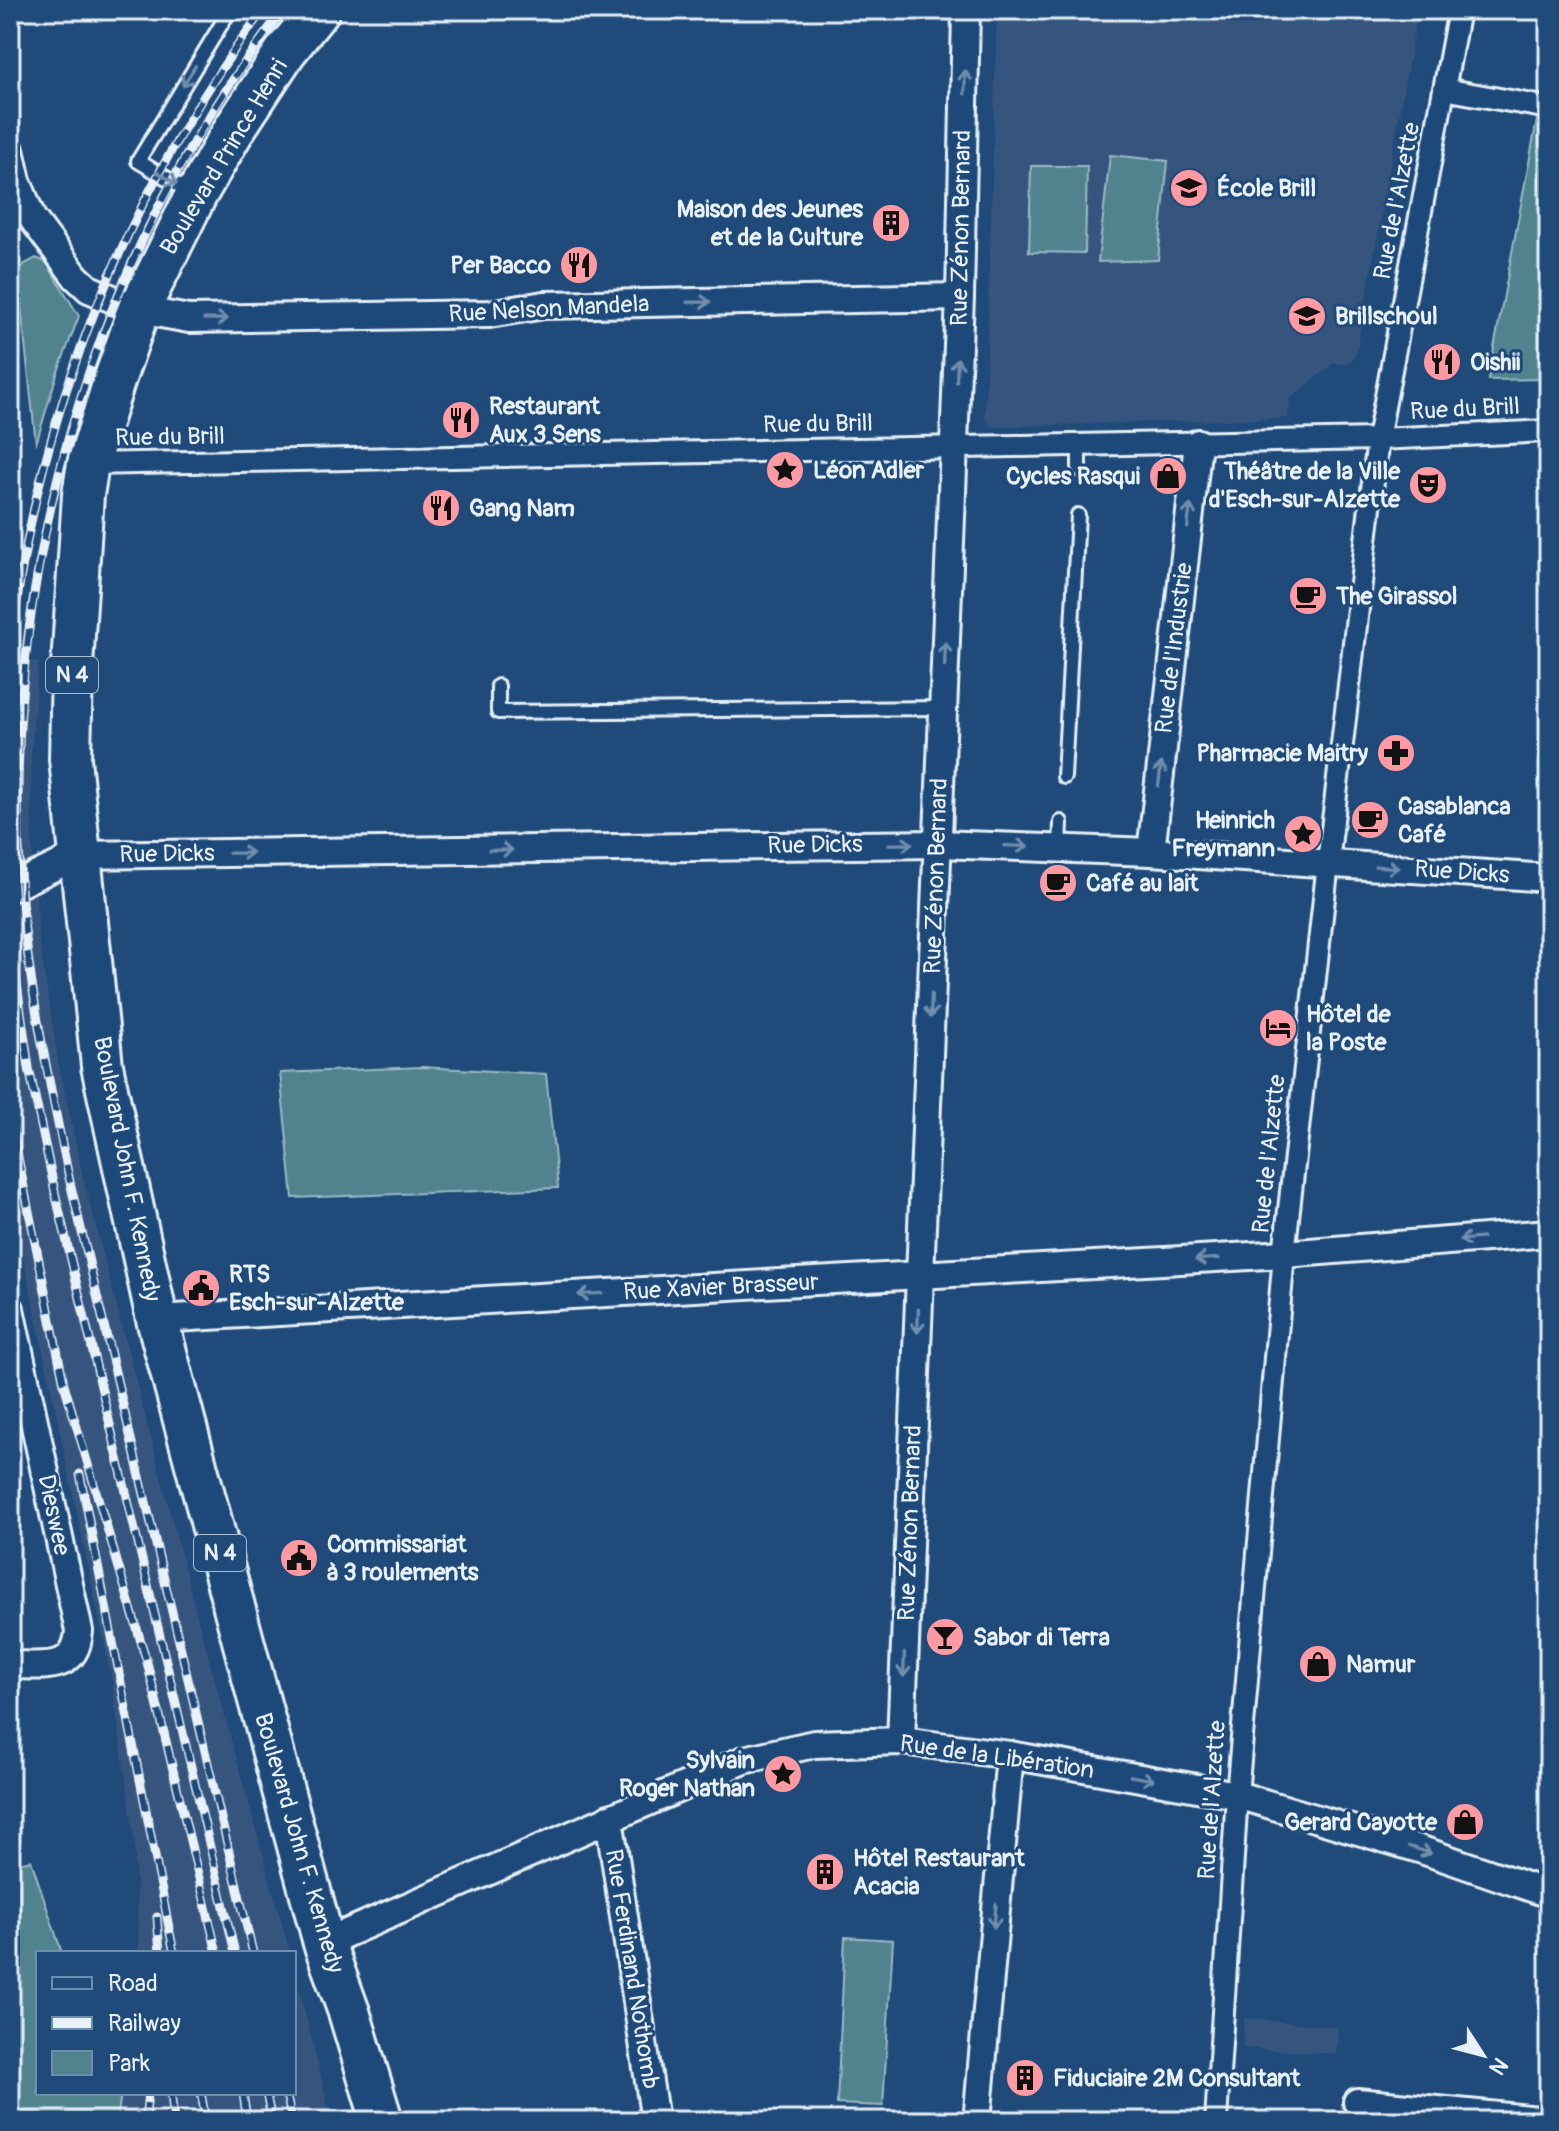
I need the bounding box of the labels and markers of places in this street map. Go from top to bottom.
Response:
school or university icon: École Brill [1168,167,1210,209]
place label: École Brill [1217,174,1316,203]
place label: Maison des Jeunes et de la Culture [677,195,864,252]
building icon: Maison des Jeunes et de la Culture [870,202,912,244]
restaurant icon: Per Bacco [558,244,600,286]
place label: Per Bacco [450,251,551,280]
school or university icon: Brillschoul [1286,295,1328,337]
place label: Brillschoul [1335,302,1438,331]
restaurant icon: Oishii [1421,341,1463,383]
place label: Oishii [1470,348,1520,377]
place label: Restaurant Aux 3 Sens [489,392,601,449]
restaurant icon: Restaurant Aux 3 Sens [440,399,482,441]
place icon: Léon Adler [764,449,806,491]
shop icon: Cycles Rasqui [1147,455,1189,497]
place label: Léon Adler [813,456,925,485]
place label: Théâtre de la Ville d'Esch-sur-Alzette [1209,457,1401,514]
place label: Cycles Rasqui [1006,462,1140,491]
theatre icon: Théâtre de la Ville d'Esch-sur-Alzette [1407,464,1449,506]
restaurant icon: Gang Nam [420,487,462,529]
place label: Gang Nam [469,494,575,523]
cafe icon: The Girassol [1287,575,1329,617]
place label: The Girassol [1335,582,1458,611]
pharmacy icon: Pharmacie Maitry [1375,732,1417,774]
place label: Pharmacie Maitry [1197,739,1369,768]
place label: Casablanca Café [1398,792,1511,849]
cafe icon: Casablanca Café [1349,799,1391,841]
place label: Heinrich Freymann [1171,806,1275,863]
place icon: Heinrich Freymann [1282,813,1324,855]
cafe icon: Café au lait [1037,862,1079,904]
place label: Café au lait [1086,869,1200,898]
place label: Hôtel de la Poste [1306,1000,1392,1057]
hotel icon: Hôtel de la Poste [1257,1007,1299,1049]
place label: RTS Esch-sur-Alzette [229,1260,405,1317]
public building icon: RTS Esch-sur-Alzette [180,1267,222,1309]
place label: Commissariat à 3 roulements [327,1530,479,1587]
public building icon: Commissariat à 3 roulements [278,1537,320,1579]
bar icon: Sabor di Terra [924,1616,966,1658]
place label: Sabor di Terra [973,1623,1110,1652]
shop icon: Namur [1297,1643,1339,1685]
place label: Namur [1346,1650,1416,1679]
place label: Sylvain Roger Nathan [619,1746,755,1803]
place icon: Sylvain Roger Nathan [762,1753,804,1795]
shop icon: Gerard Cayotte [1444,1801,1486,1843]
place label: Gerard Cayotte [1284,1808,1438,1837]
place label: Hôtel Restaurant Acacia [853,1844,1026,1901]
building icon: Hôtel Restaurant Acacia [804,1851,846,1893]
building icon: Fiduciaire 2M Consultant [1004,2057,1046,2099]
place label: Fiduciaire 2M Consultant [1053,2064,1302,2093]

